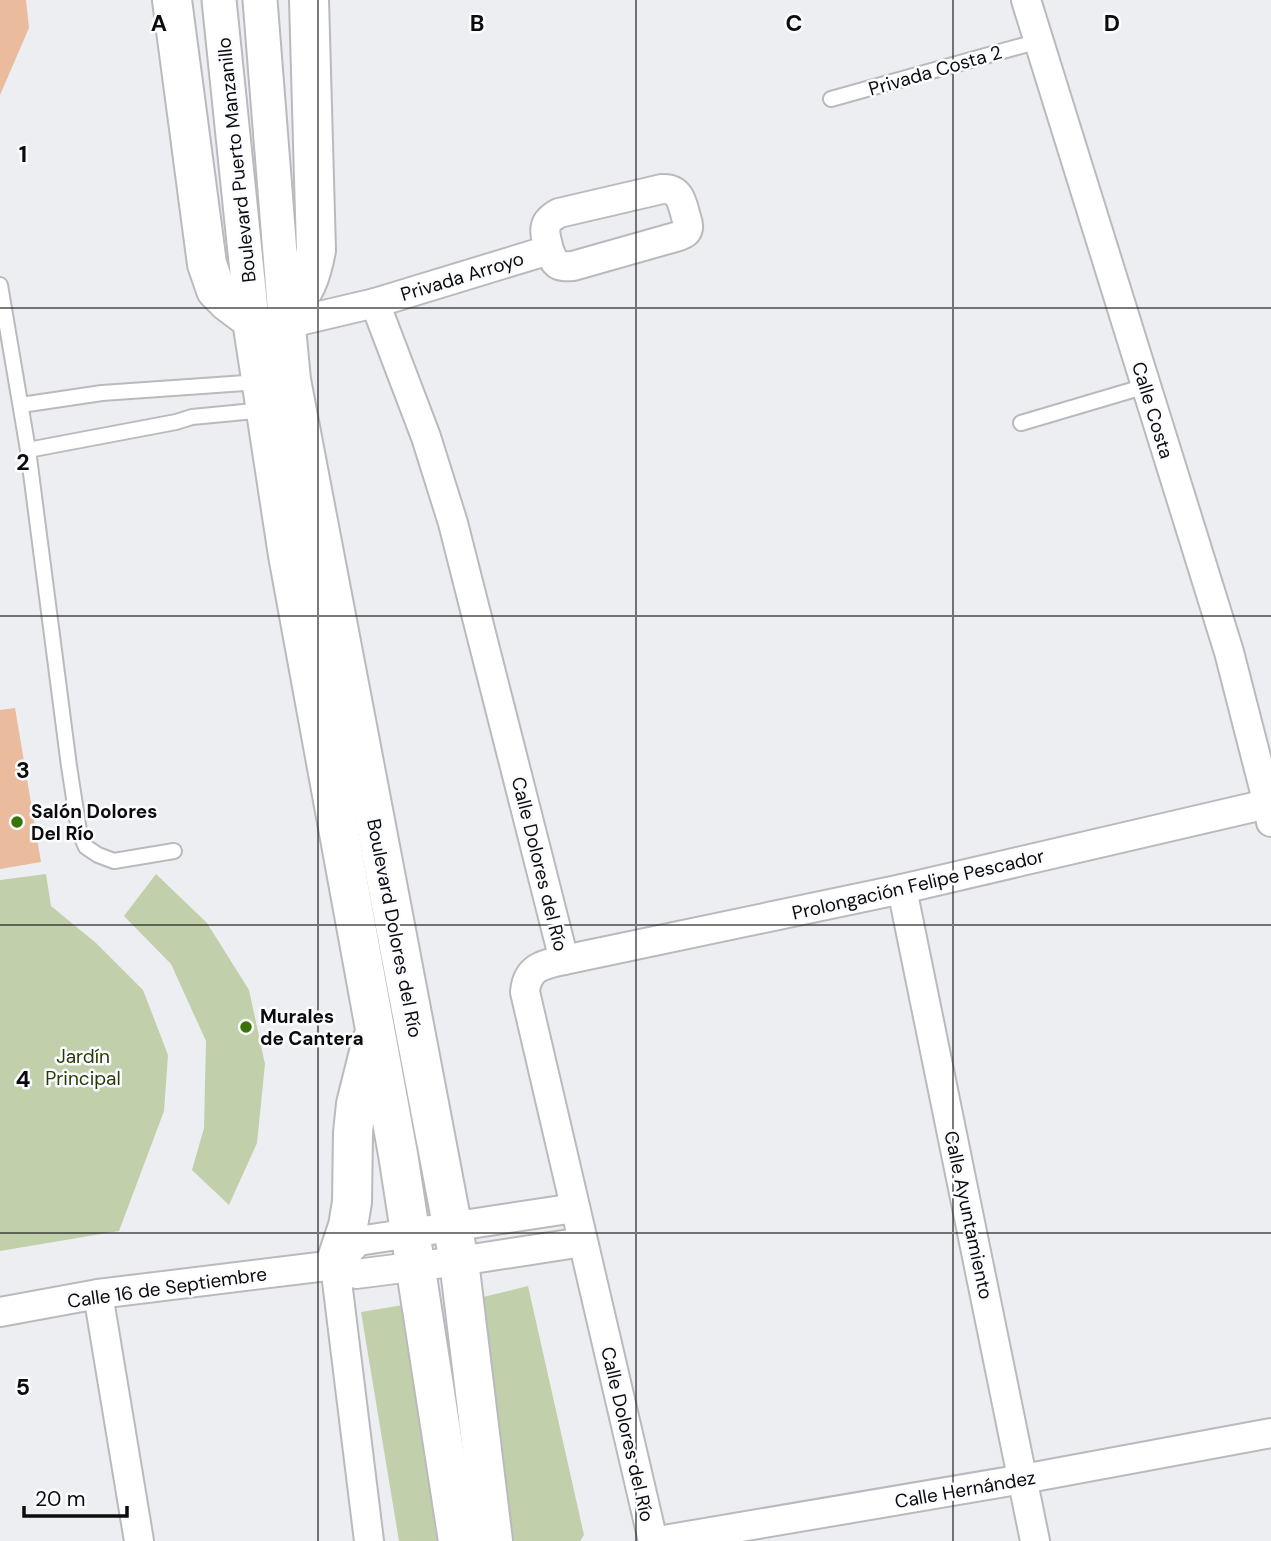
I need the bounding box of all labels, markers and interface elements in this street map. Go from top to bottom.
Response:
text: A [151,8,167,38]
text: B [470,8,484,38]
text: C [786,8,802,38]
text: D [1104,8,1120,38]
street label: Boulevard Puerto Manzanillo [211,36,262,284]
street label: Privada Costa 2 [866,39,1005,101]
text: 1 [19,139,27,169]
street label: Privada Arroyo [397,246,527,307]
street label: Calle Costa [1126,359,1179,462]
text: 2 [16,447,30,477]
text: 3 [16,755,30,785]
street label: Calle Dolores del Río [506,774,573,954]
place label: Salón Dolores Del Río [31,799,157,846]
marker: Salón Dolores Del Río [9,814,25,830]
street label: Boulevard Dolores del Río [361,817,428,1040]
street label: Prolongación Felipe Pescador [789,843,1047,926]
place label: Murales de Cantera [260,1004,364,1051]
marker: Murales de Cantera [238,1019,254,1035]
park label: Jardín Principal [45,1044,121,1091]
text: 4 [16,1064,31,1094]
street label: Calle Ayuntamiento [938,1129,999,1302]
street label: Calle 16 de Septiembre [66,1261,269,1314]
street label: Calle Dolores del Río [595,1344,660,1524]
text: 5 [16,1372,30,1402]
street label: Calle Hernández [893,1465,1037,1514]
scale bar [24,1474,128,1518]
text: 20 m [35,1485,86,1513]

